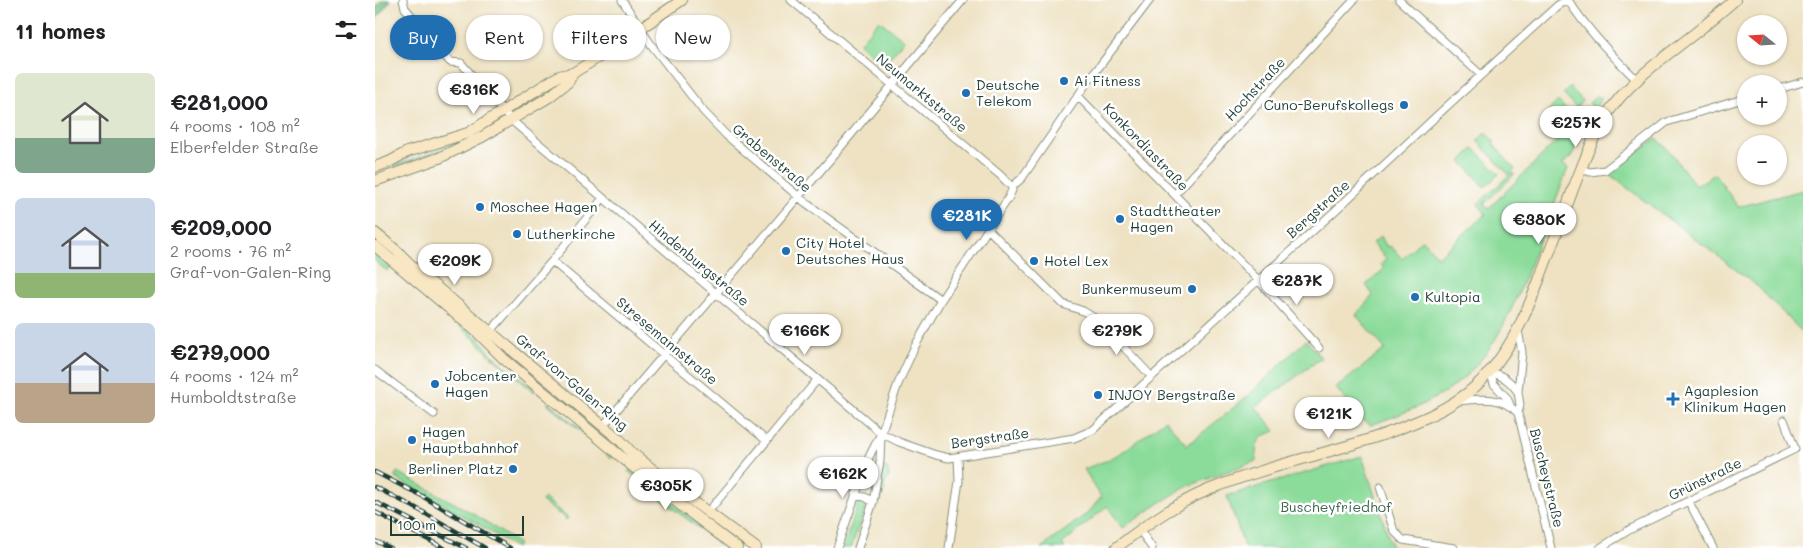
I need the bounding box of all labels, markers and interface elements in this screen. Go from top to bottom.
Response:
chip: Buy [390,15,456,60]
chip: Rent [466,15,543,60]
chip: Filters [553,15,646,60]
chip: New [656,15,730,60]
north arrow [1737,15,1787,65]
map controls [1737,15,1787,185]
icon: filters [332,16,360,44]
text: 11 homes [15,17,106,44]
street label: Neumarktstraße [873,49,972,136]
street label: Hochstraße [1220,53,1289,125]
place label: Ai Fitness [1074,71,1141,90]
pin: €316K [439,72,509,115]
place label: Deutsche Telekom [976,75,1040,110]
marker: Ai Fitness [1058,75,1070,87]
button: + [1737,75,1787,125]
text: €316K [449,78,499,99]
marker: Deutsche Telekom [960,87,972,99]
text: €281,000 [170,88,268,115]
icon: home [55,93,115,153]
place label: Cuno-Berufskollegs [1264,95,1394,114]
street label: Konkordiastraße [1099,99,1193,195]
marker: Cuno-Berufskollegs [1398,99,1410,111]
pin: €257K [1541,106,1611,148]
text: €257K [1551,111,1601,132]
text: 4 rooms · 108 m² [170,115,300,136]
street label: Grabenstraße [729,119,816,196]
button: − [1737,135,1787,185]
text: Elberfelder Straße [170,136,319,157]
street label: Bergstraße [1282,175,1353,242]
place label: Moschee Hagen [490,197,597,216]
pin: €281K [932,198,1002,241]
marker: Moschee Hagen [474,201,486,213]
place label: Stadttheater Hagen [1130,201,1221,236]
pin: €380K [1504,202,1574,245]
text: €281K [942,204,992,225]
text: €380K [1512,208,1566,229]
text: €209,000 [170,213,272,240]
marker: Stadttheater Hagen [1114,213,1126,225]
street label: Hindenburgstraße [645,215,753,310]
icon: home [55,218,115,278]
place label: Lutherkirche [527,224,615,243]
marker: Lutherkirche [511,228,523,240]
place label: City Hotel Deutsches Haus [796,233,904,268]
text: 2 rooms · 76 m² [170,240,291,261]
pin: €209K [420,244,490,286]
marker: City Hotel Deutsches Haus [780,245,792,257]
text: €209K [429,249,481,270]
place label: Hotel Lex [1044,251,1108,270]
marker: Hotel Lex [1028,255,1040,267]
text: Graf-von-Galen-Ring [170,261,331,282]
pin: €287K [1262,264,1332,306]
text: €287K [1271,269,1323,290]
place label: Bunkermuseum [1082,279,1182,298]
marker: Bunkermuseum [1186,283,1198,295]
place label: Kultopia [1425,287,1481,306]
marker: Kultopia [1409,291,1421,303]
street label: Stresemannstraße [613,293,722,389]
pin: €166K [770,314,840,356]
pin: €279K [1082,314,1152,356]
text: €166K [780,319,830,340]
text: €279K [1092,319,1142,340]
street label: Graf-von-Galen-Ring [512,329,632,434]
text: €279,000 [170,338,270,365]
icon: home [55,343,115,403]
text: 4 rooms · 124 m² [170,365,299,386]
place label: Jobcenter Hagen [445,366,516,401]
marker: Jobcenter Hagen [429,378,441,390]
place label: Agaplesion Klinikum Hagen [1684,381,1786,416]
place label: INJOY Bergstraße [1108,385,1236,404]
text: Humboldtstraße [170,386,297,407]
marker: INJOY Bergstraße [1092,389,1104,401]
marker: Agaplesion Klinikum Hagen [1666,392,1680,406]
pin: €121K [1294,396,1364,439]
text: €121K [1306,402,1352,423]
place label: Hagen Hauptbahnhof [422,422,519,457]
street label: Bergstraße [950,423,1030,452]
street label: Buscheystraße [1526,426,1569,529]
marker: Hagen Hauptbahnhof [406,434,418,446]
street label: Grünstraße [1665,453,1744,504]
pin: €162K [808,456,878,499]
place label: Berliner Platz [408,459,503,478]
text: €162K [818,462,868,483]
marker: Berliner Platz [507,463,519,475]
pin: €305K [631,468,701,511]
text: €305K [640,474,692,495]
park label: Buscheyfriedhof [1280,497,1392,516]
scale bar [390,513,524,536]
text: 100 m [397,515,436,534]

